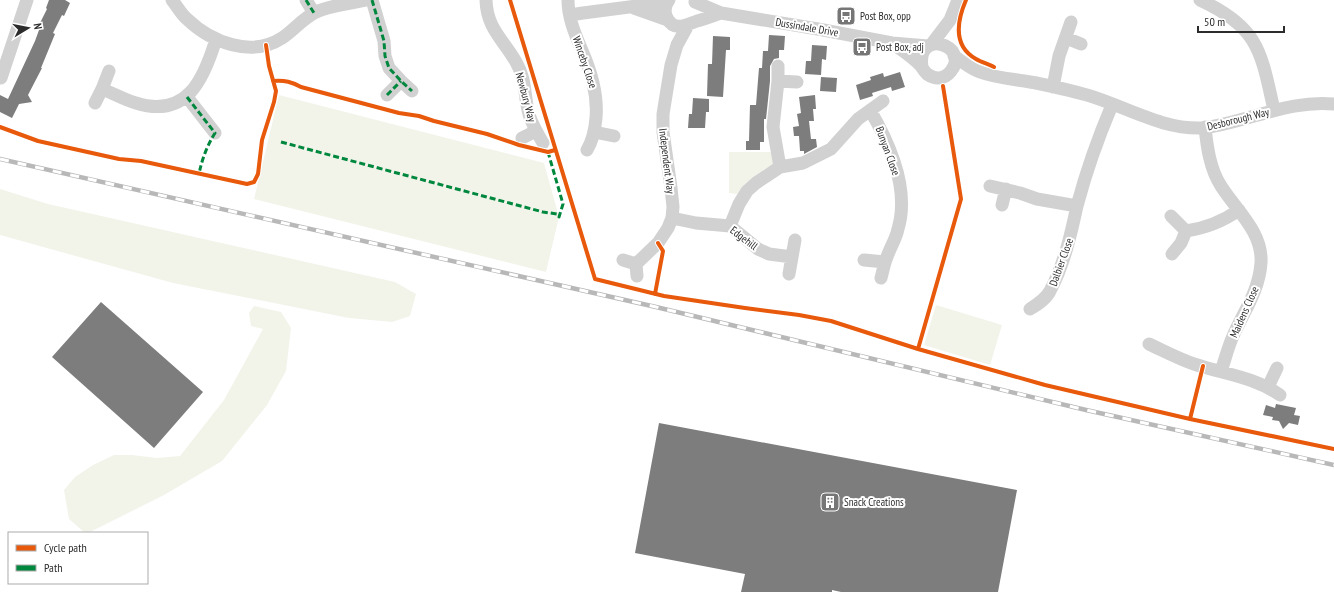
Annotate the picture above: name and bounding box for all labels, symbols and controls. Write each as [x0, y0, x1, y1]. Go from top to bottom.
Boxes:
bus stop icon: Post Box, opp [835, 5, 857, 27]
north arrow [8, 8, 48, 48]
scale bar [1198, 8, 1284, 34]
place label: Post Box, opp [860, 9, 911, 23]
text: 50 m [1204, 14, 1225, 29]
street label: Dussindale Drive [774, 15, 840, 40]
text: N [30, 22, 45, 30]
street label: Winceby Close [570, 34, 601, 90]
bus stop icon: Post Box, adj [851, 36, 873, 58]
place label: Post Box, adj [876, 40, 924, 54]
street label: Newbury Way [513, 71, 540, 124]
street label: Desborough Way [1206, 104, 1271, 133]
street label: Bunyan Close [873, 125, 903, 178]
street label: Independent Way [656, 128, 678, 195]
street label: Edgehill [727, 223, 761, 253]
street label: Dalbier Close [1046, 235, 1076, 288]
street label: Maidens Close [1227, 284, 1262, 340]
building icon: Snack Creations [819, 491, 841, 513]
place label: Snack Creations [844, 495, 904, 509]
legend [8, 532, 148, 584]
text: Cycle path [44, 540, 87, 555]
text: Path [44, 560, 62, 575]

